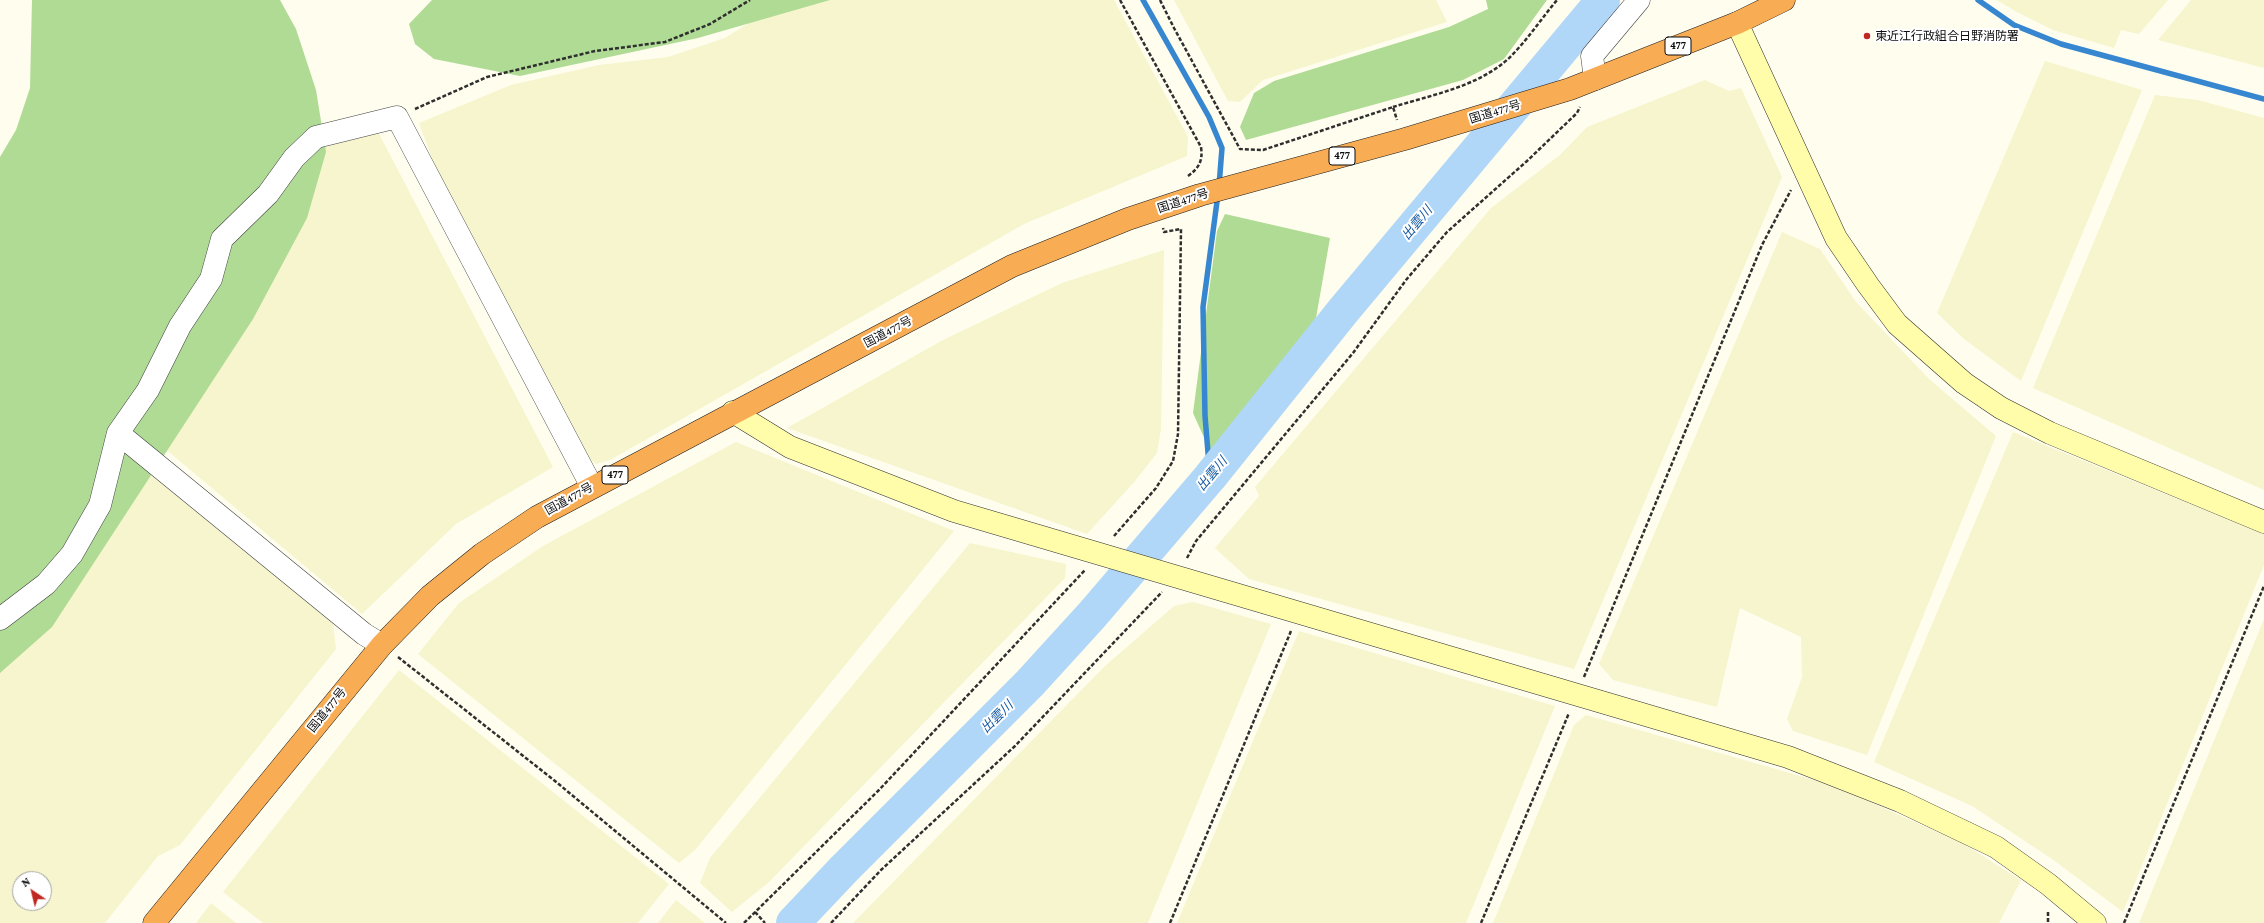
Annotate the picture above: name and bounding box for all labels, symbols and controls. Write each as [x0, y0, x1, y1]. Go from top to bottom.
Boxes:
place label: 東近江行政組合日野消防署 [1875, 29, 2019, 43]
marker: 東近江行政組合日野消防署 [1862, 31, 1872, 41]
road number: 477 [1665, 37, 1691, 55]
street label: 国道477号 [1468, 97, 1522, 127]
road number: 477 [1329, 147, 1355, 165]
street label: 国道477号 [1156, 186, 1210, 216]
water label: 出雲川 [1398, 203, 1436, 243]
street label: 国道477号 [861, 313, 915, 351]
water label: 出雲川 [1193, 454, 1231, 494]
road number: 477 [602, 466, 628, 484]
street label: 国道477号 [542, 480, 596, 518]
street label: 国道477号 [305, 685, 349, 735]
water label: 出雲川 [978, 698, 1016, 736]
north arrow [12, 871, 52, 911]
text: N [19, 875, 32, 889]

